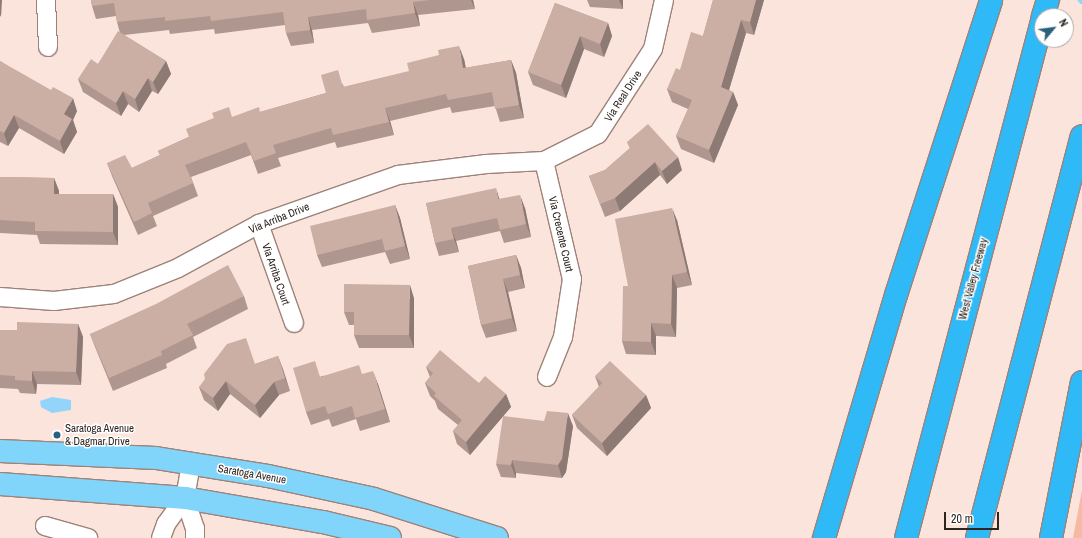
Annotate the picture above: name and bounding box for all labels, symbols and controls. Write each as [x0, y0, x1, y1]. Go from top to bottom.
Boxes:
north arrow [1034, 8, 1074, 48]
text: N [1056, 16, 1071, 29]
street label: Via Real Drive [602, 68, 644, 124]
street label: Via Crecente Court [546, 195, 576, 273]
street label: Via Arriba Drive [247, 200, 311, 236]
street label: West Valley Freeway [956, 237, 990, 321]
street label: Via Arriba Court [259, 241, 293, 307]
place label: Saratoga Avenue & Dagmar Drive [65, 422, 135, 448]
marker: Saratoga Avenue & Dagmar Drive [52, 430, 62, 440]
street label: Saratoga Avenue [217, 461, 287, 487]
scale bar [946, 504, 1001, 530]
text: 20 m [951, 511, 973, 527]

